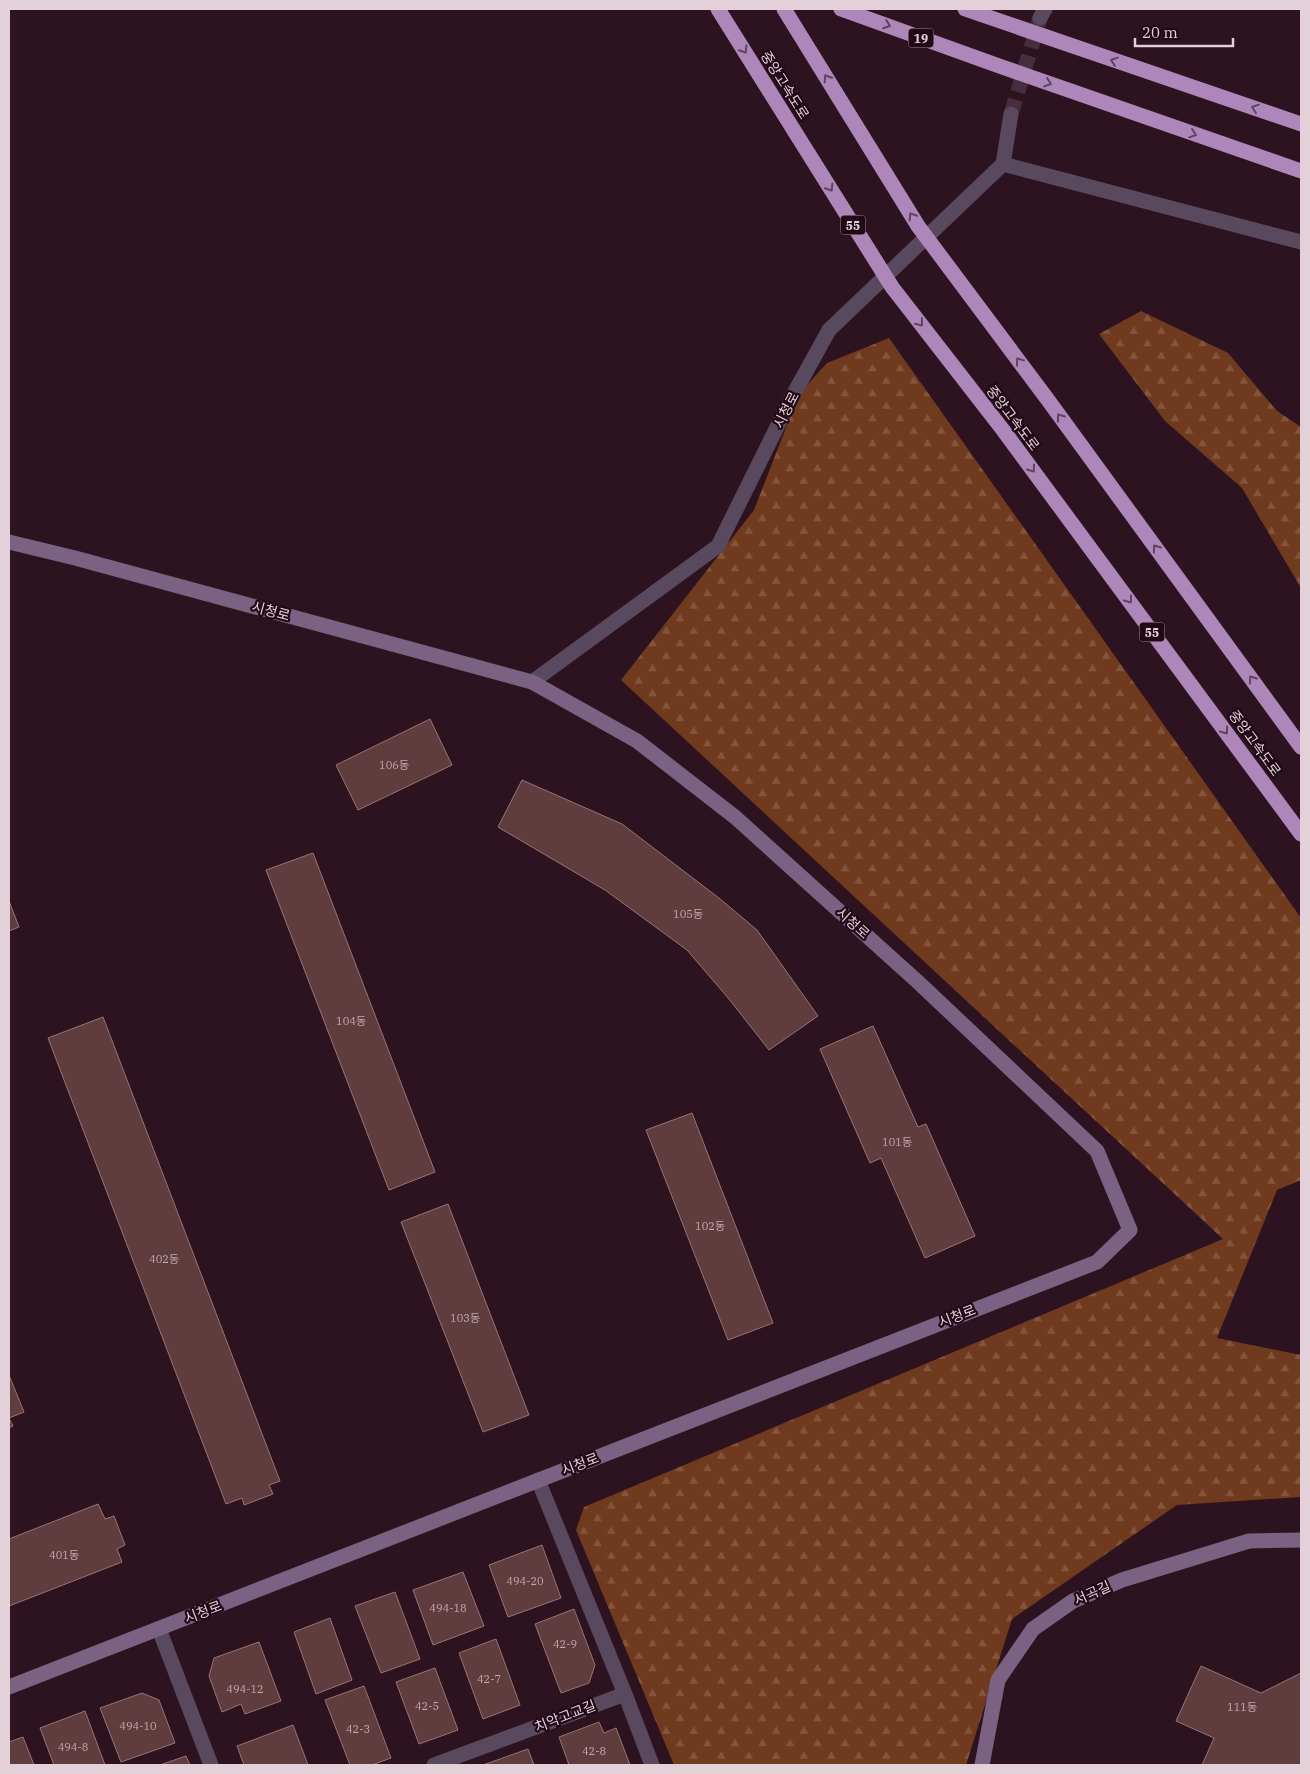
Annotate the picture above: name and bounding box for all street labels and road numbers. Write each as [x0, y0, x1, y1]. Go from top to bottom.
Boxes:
road number: 19 [908, 28, 934, 48]
street label: 중앙고속도로 [757, 47, 813, 123]
road number: 55 [840, 216, 866, 234]
street label: 중앙고속도로 [983, 382, 1044, 454]
street label: 시청로 [769, 389, 803, 431]
street label: 시청로 [250, 597, 292, 625]
road number: 55 [1140, 622, 1164, 642]
street label: 중앙고속도로 [1225, 706, 1285, 780]
street label: 시청로 [833, 903, 873, 943]
street label: 시청로 [936, 1301, 978, 1331]
street label: 시청로 [559, 1449, 601, 1479]
street label: 서곡길 [1071, 1577, 1113, 1609]
street label: 시청로 [182, 1597, 224, 1627]
street label: 치악고교길 [532, 1696, 598, 1736]

